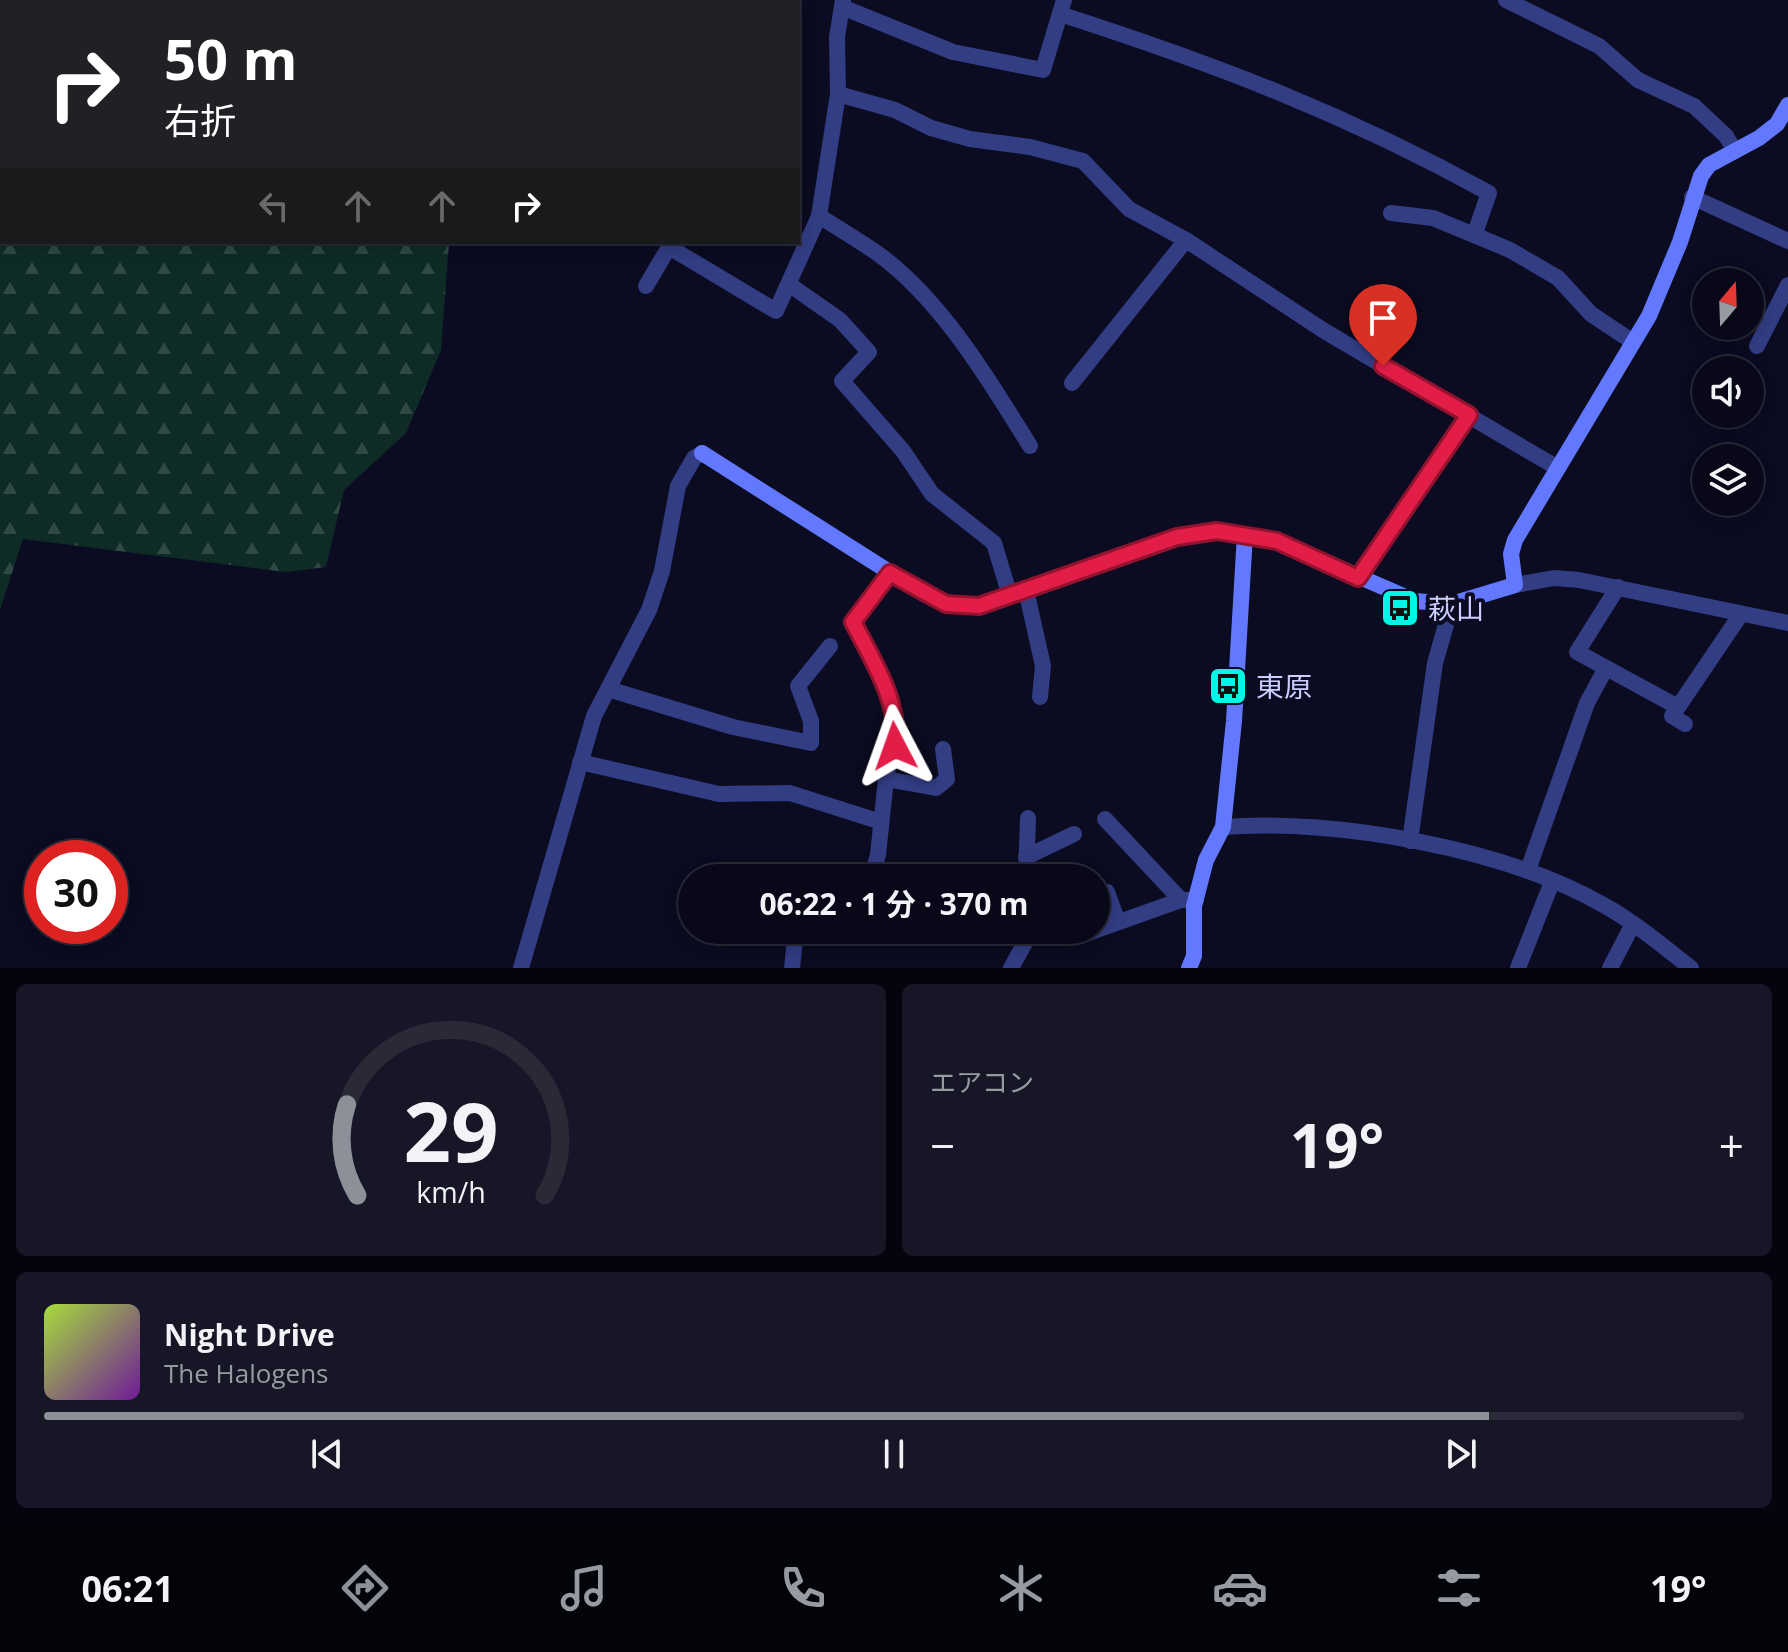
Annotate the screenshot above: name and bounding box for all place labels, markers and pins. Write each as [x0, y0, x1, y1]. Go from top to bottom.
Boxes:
pin [1349, 284, 1417, 366]
bus stop icon: 萩山 [1379, 587, 1421, 629]
place label: 萩山 [1428, 589, 1484, 627]
bus stop icon: 東原 [1207, 665, 1249, 707]
place label: 東原 [1256, 667, 1312, 705]

